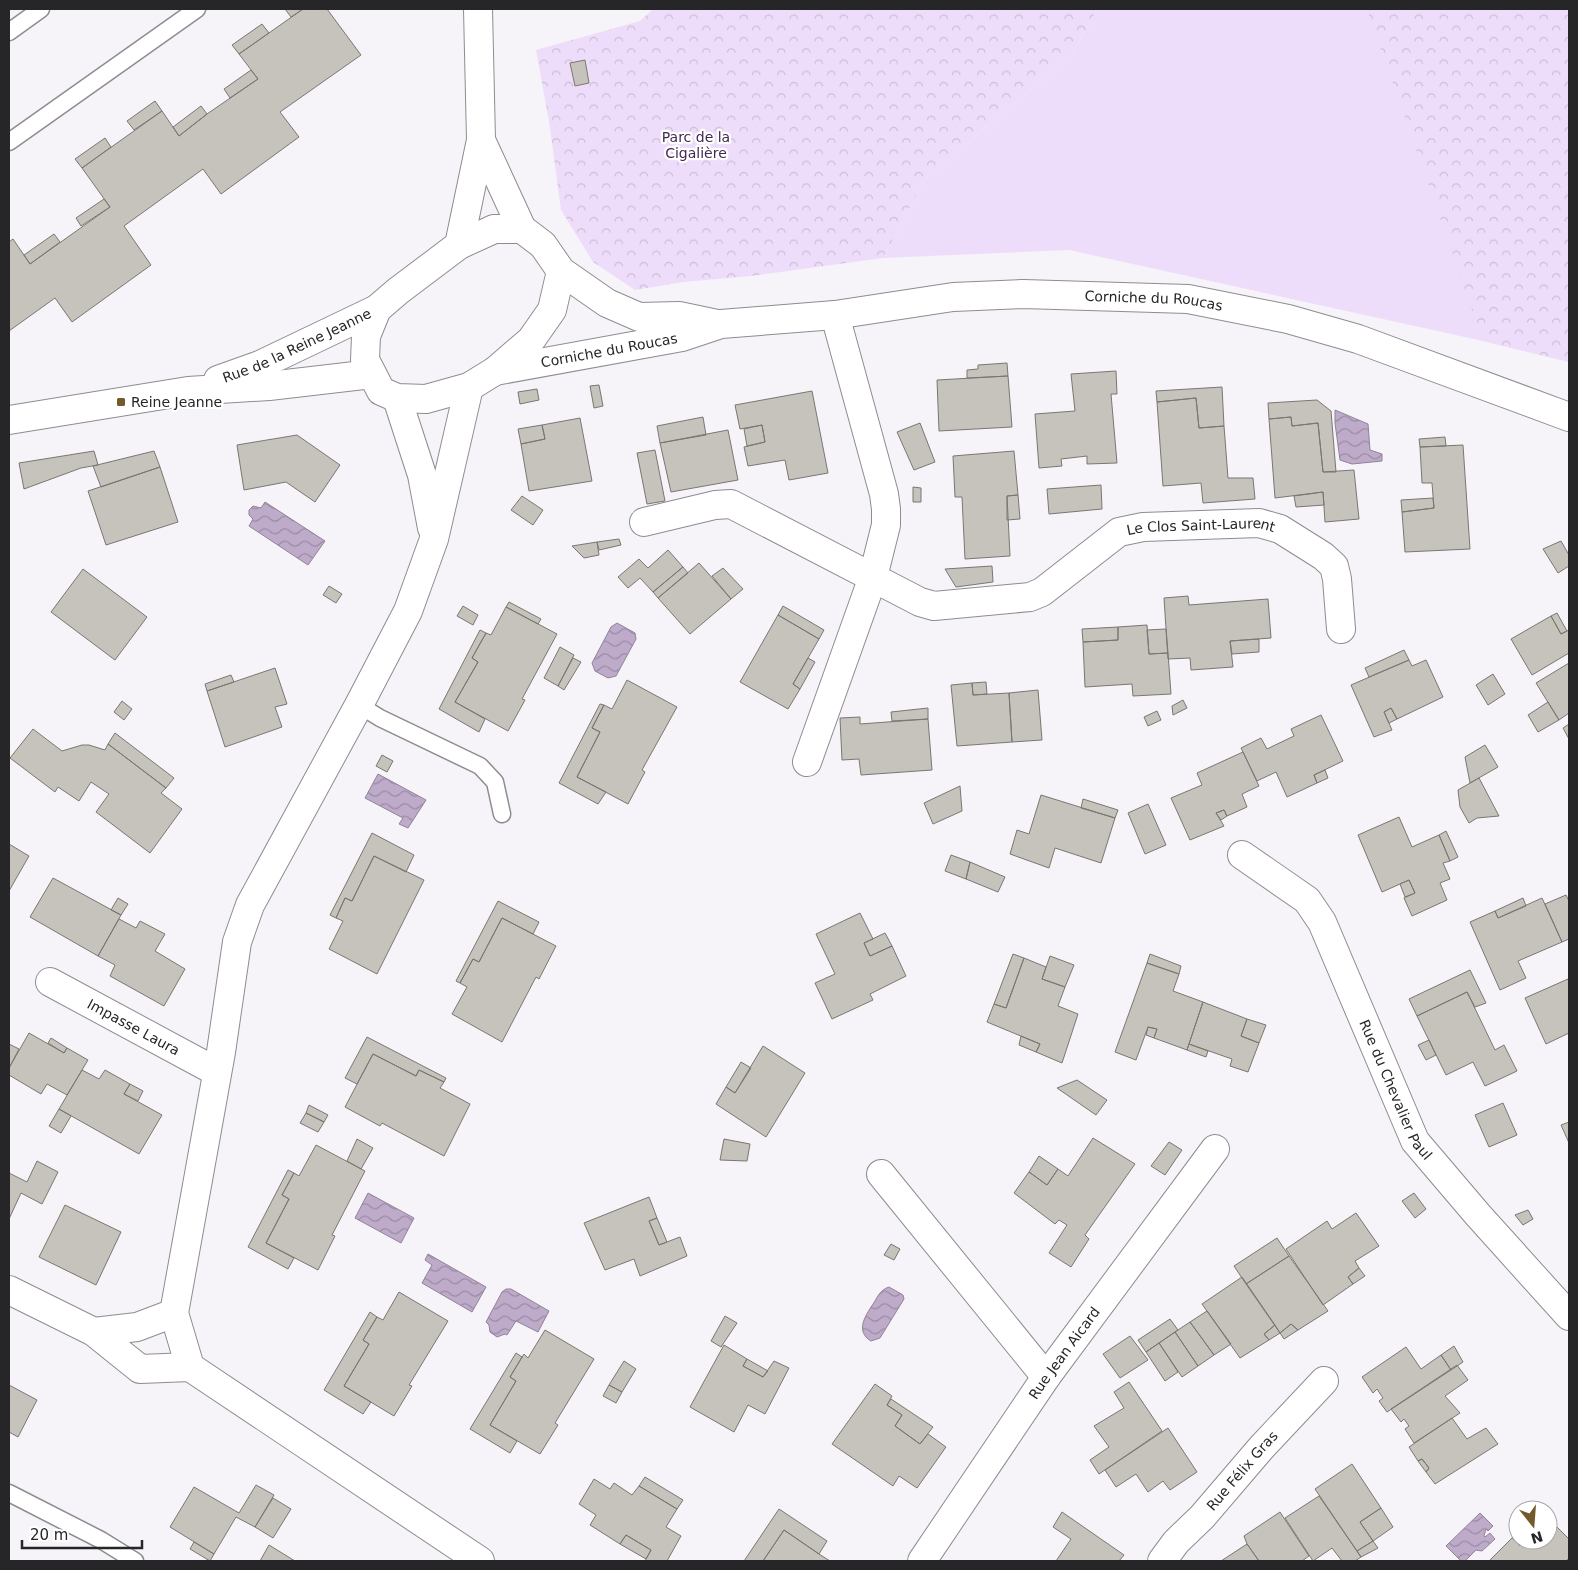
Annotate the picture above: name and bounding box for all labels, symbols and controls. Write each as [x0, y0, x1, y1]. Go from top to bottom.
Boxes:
park label: Parc de la Cigalière [662, 129, 730, 161]
street label: Corniche du Roucas [1084, 288, 1224, 314]
street label: Rue de la Reine Jeanne [220, 305, 374, 386]
street label: Corniche du Roucas [539, 330, 679, 371]
place label: Reine Jeanne [131, 394, 222, 410]
marker: Reine Jeanne [115, 396, 127, 408]
street label: Le Clos Saint-Laurent [1125, 515, 1278, 538]
street label: Impasse Laura [85, 996, 183, 1058]
street label: Rue du Chevalier Paul [1356, 1017, 1435, 1163]
street label: Rue Jean Aicard [1025, 1304, 1103, 1402]
street label: Rue Félix Gras [1203, 1428, 1281, 1514]
north arrow [1508, 1500, 1558, 1550]
scale bar [22, 1518, 142, 1550]
text: 20 m [30, 1526, 68, 1544]
text: N [1529, 1528, 1545, 1547]

